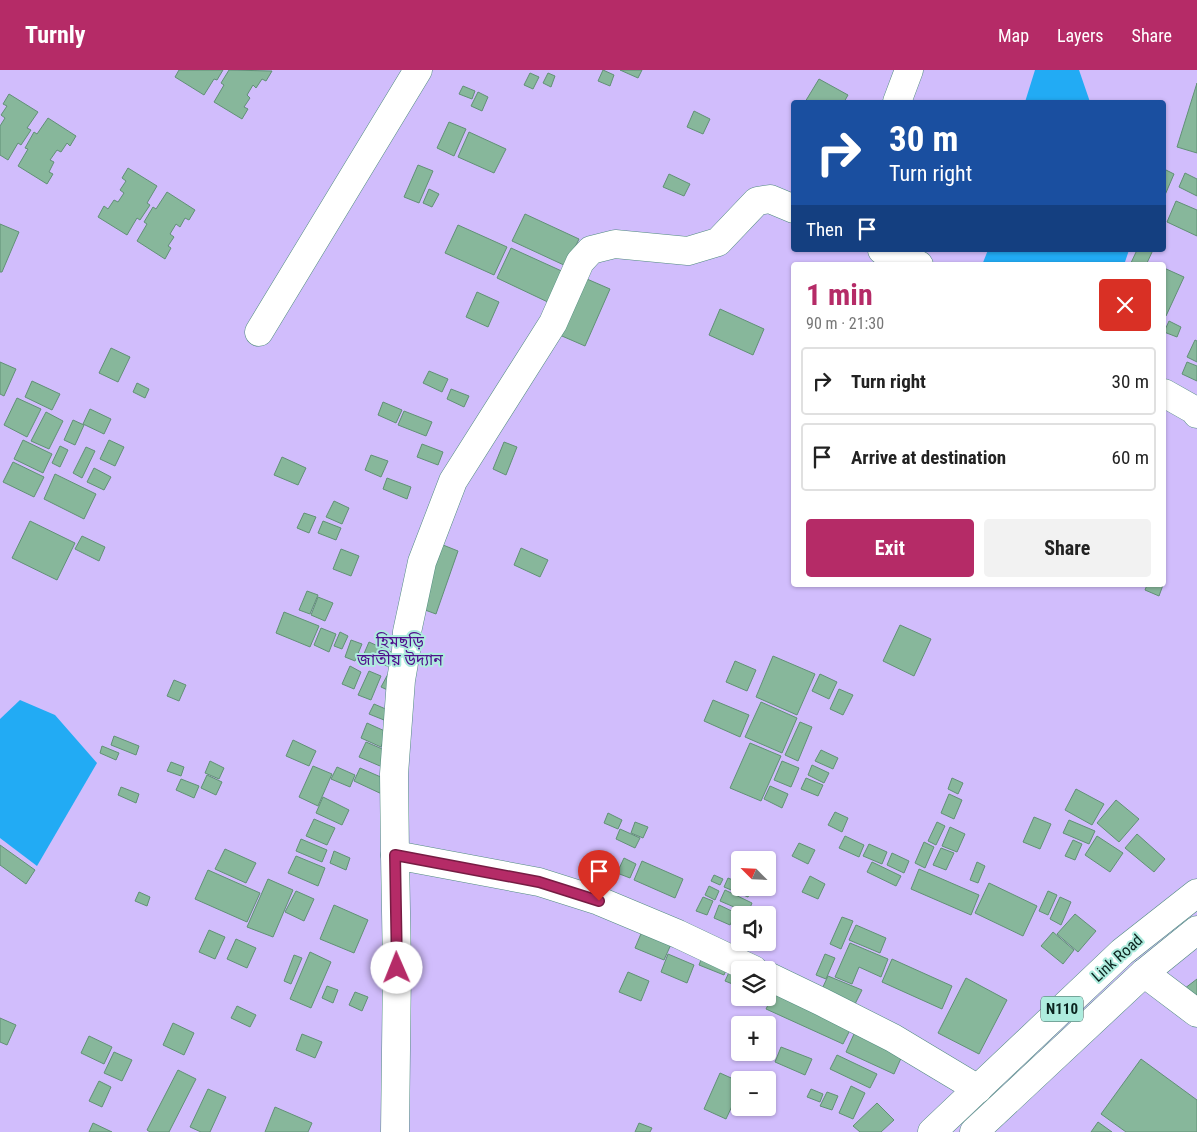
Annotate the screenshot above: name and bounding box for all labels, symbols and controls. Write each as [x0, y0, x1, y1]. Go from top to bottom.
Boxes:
text: Turnly [25, 21, 86, 49]
text: Map [998, 25, 1029, 46]
text: Layers [1057, 25, 1104, 46]
text: Share [1132, 25, 1172, 46]
text: 30 m [889, 119, 958, 160]
icon: right [806, 120, 871, 185]
text: Turn right [889, 161, 972, 186]
icon: arrive [853, 215, 881, 243]
text: Then [806, 218, 843, 241]
text: 1 min [806, 277, 873, 312]
button: close [1099, 279, 1151, 331]
text: 90 m · 21:30 [806, 314, 884, 333]
icon: right [808, 367, 836, 395]
text: Turn right [851, 370, 926, 393]
text: 30 m [1112, 370, 1149, 393]
icon: arrive [808, 443, 836, 471]
text: Arrive at destination [851, 446, 1006, 469]
text: 60 m [1112, 446, 1149, 469]
button: Exit [806, 519, 974, 577]
button: Share [984, 519, 1151, 577]
park label: হিমছড়ি জাতীয় উদ্যান [356, 632, 443, 669]
pin [578, 850, 620, 901]
north arrow [731, 851, 776, 896]
map controls [731, 851, 776, 1116]
icon: arrive [585, 857, 613, 885]
button: sound [731, 906, 776, 951]
street label: Link Road [1088, 930, 1146, 986]
position arrow [370, 941, 422, 993]
button: layers [731, 961, 776, 1006]
road number: N110 [1041, 996, 1083, 1022]
button: + [731, 1016, 776, 1061]
button: − [731, 1071, 776, 1116]

